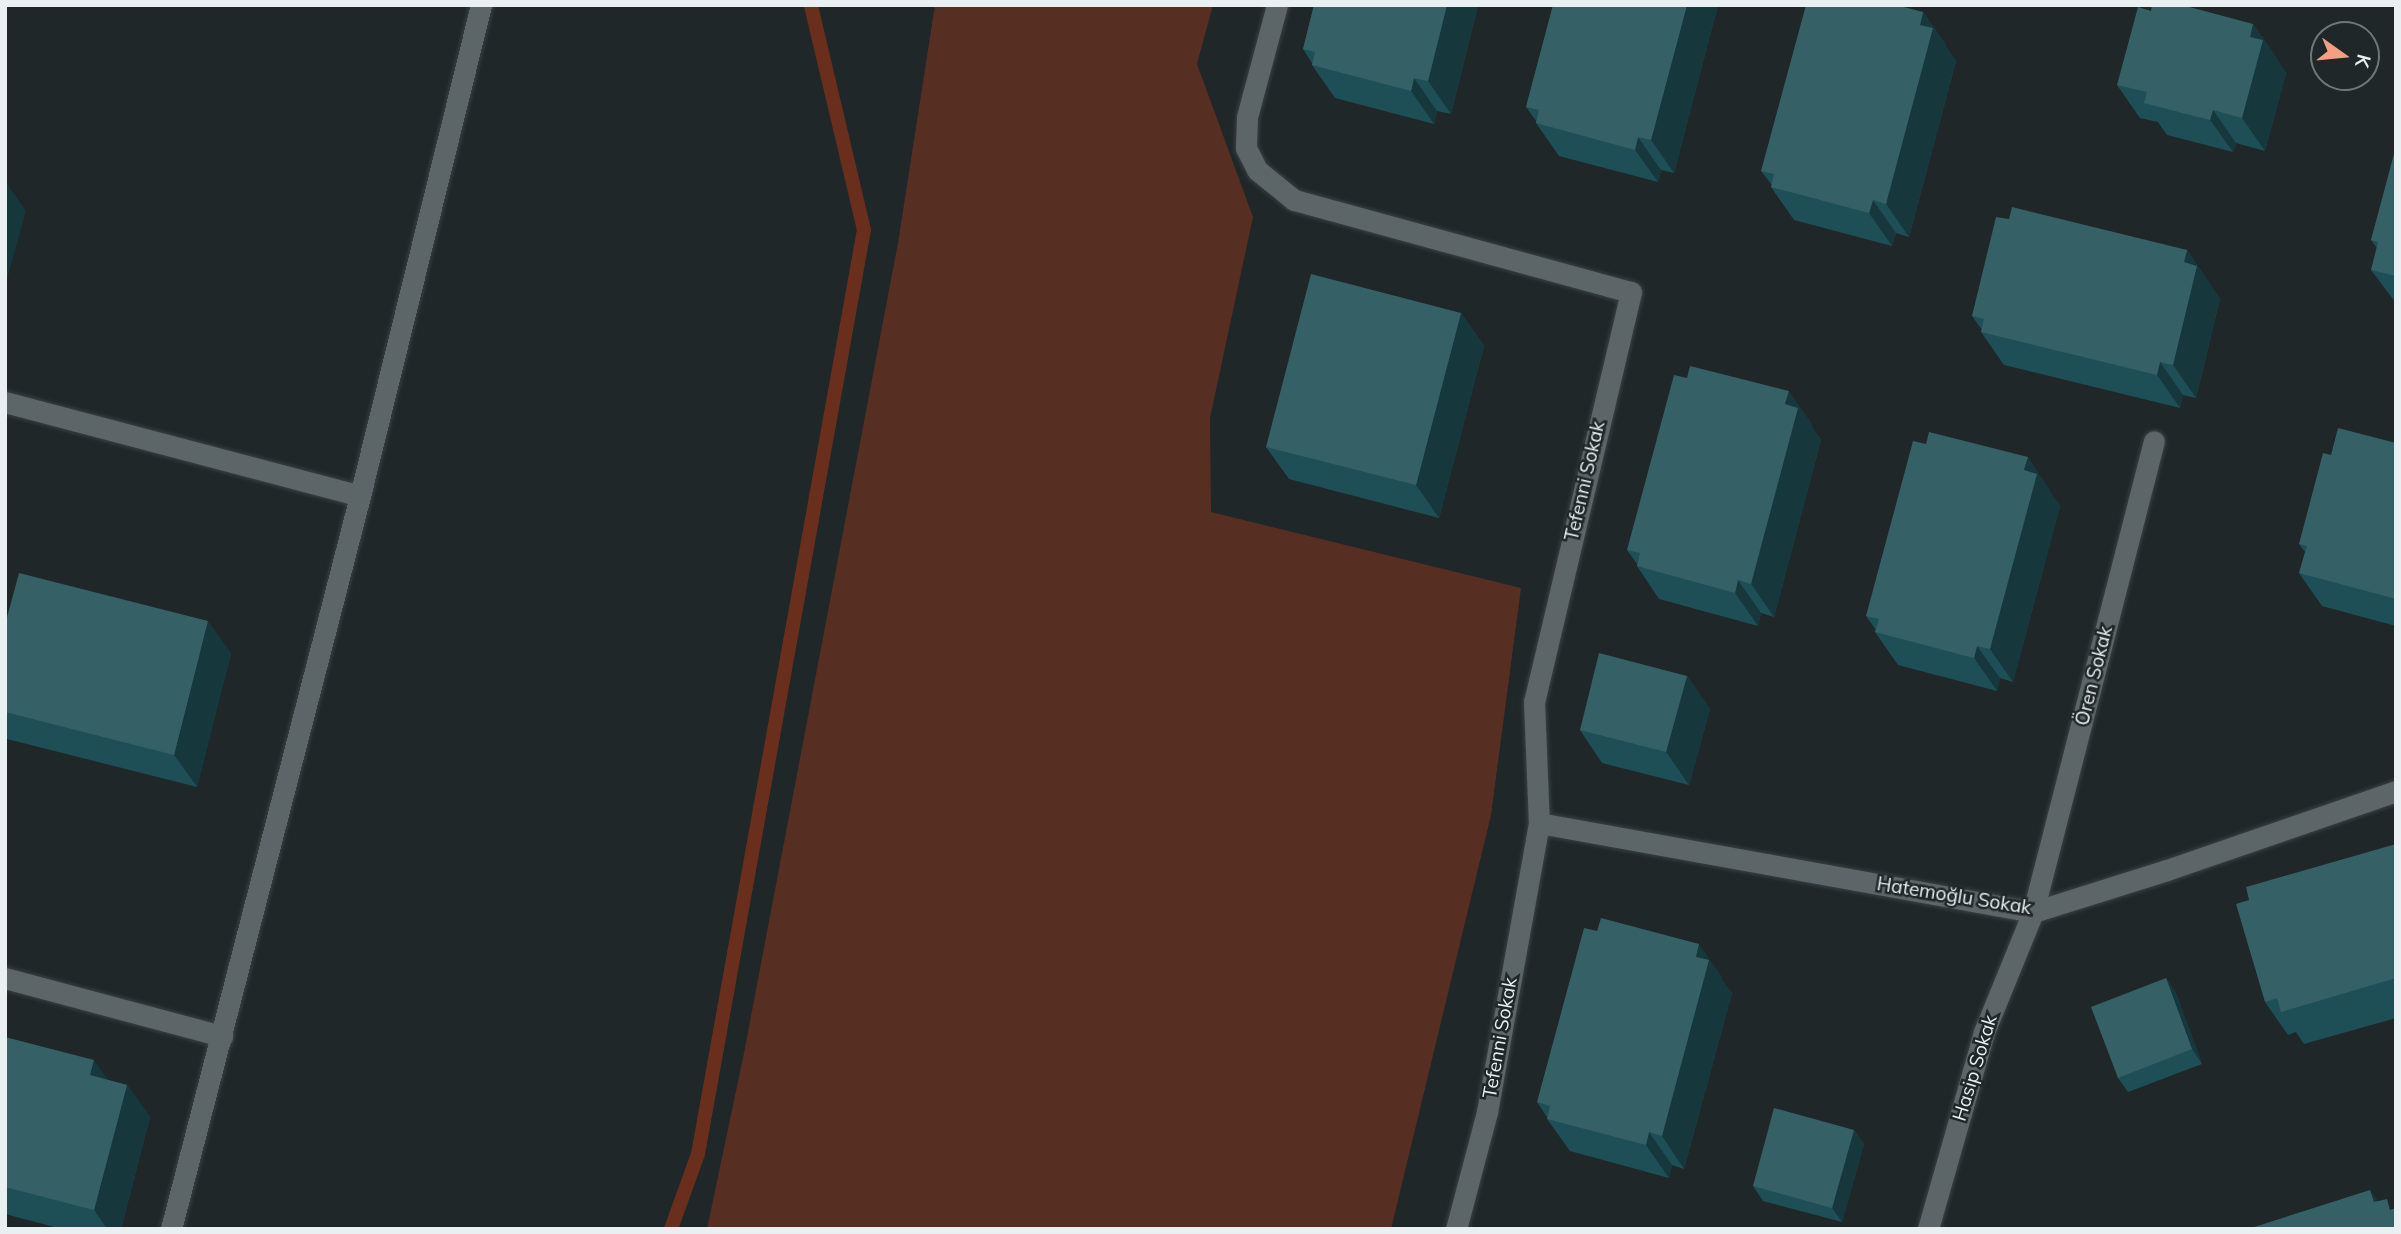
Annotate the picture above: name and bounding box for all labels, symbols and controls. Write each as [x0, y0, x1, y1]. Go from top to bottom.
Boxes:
north arrow [2310, 21, 2380, 91]
text: K [2350, 52, 2377, 70]
street label: Tefenni Sokak [1560, 419, 1610, 543]
street label: Ören Sokak [2071, 624, 2117, 728]
street label: Hatemoğlu Sokak [1875, 873, 2033, 919]
street label: Tefenni Sokak [1478, 976, 1522, 1100]
street label: Hasip Sokak [1948, 1012, 2002, 1124]

